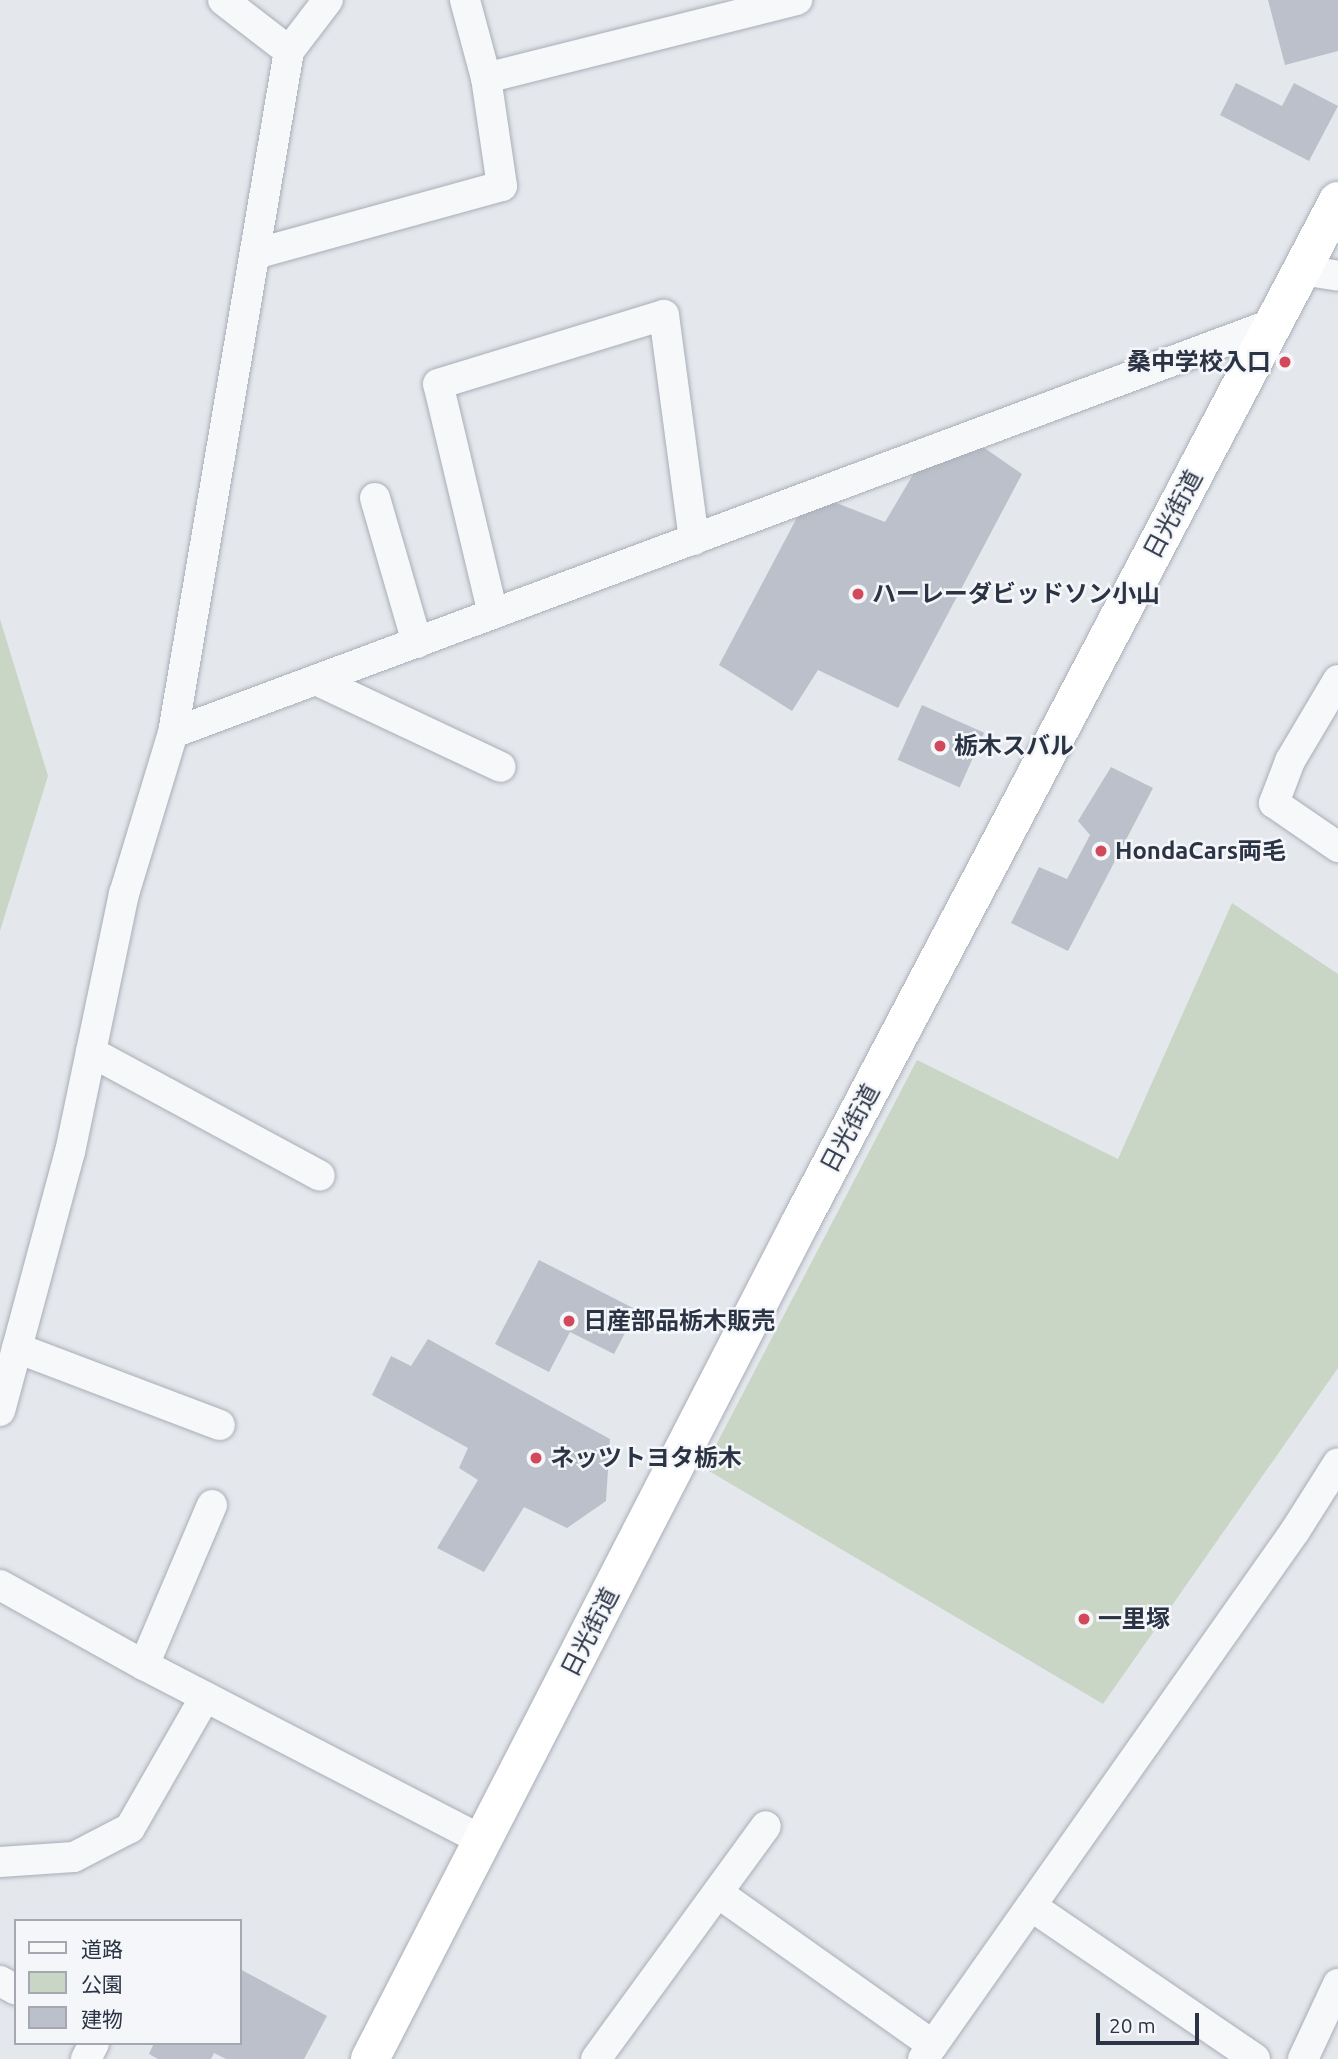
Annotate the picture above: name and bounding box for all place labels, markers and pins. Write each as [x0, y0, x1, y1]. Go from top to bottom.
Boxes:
place label: 桑中学校入口 [1127, 348, 1271, 376]
marker: 桑中学校入口 [1277, 354, 1293, 370]
place label: ハーレーダビッドソン小山 [872, 580, 1160, 608]
marker: ハーレーダビッドソン小山 [850, 586, 866, 602]
place label: 栃木スバル [954, 732, 1074, 760]
marker: 栃木スバル [932, 738, 948, 754]
place label: HondaCars両毛 [1115, 837, 1286, 865]
marker: HondaCars両毛 [1093, 843, 1109, 859]
place label: 日産部品栃木販売 [583, 1307, 775, 1335]
marker: 日産部品栃木販売 [561, 1313, 577, 1329]
place label: ネッツトヨタ栃木 [550, 1444, 742, 1472]
marker: ネッツトヨタ栃木 [528, 1450, 544, 1466]
place label: 一里塚 [1098, 1605, 1170, 1633]
marker: 一里塚 [1076, 1611, 1092, 1627]

